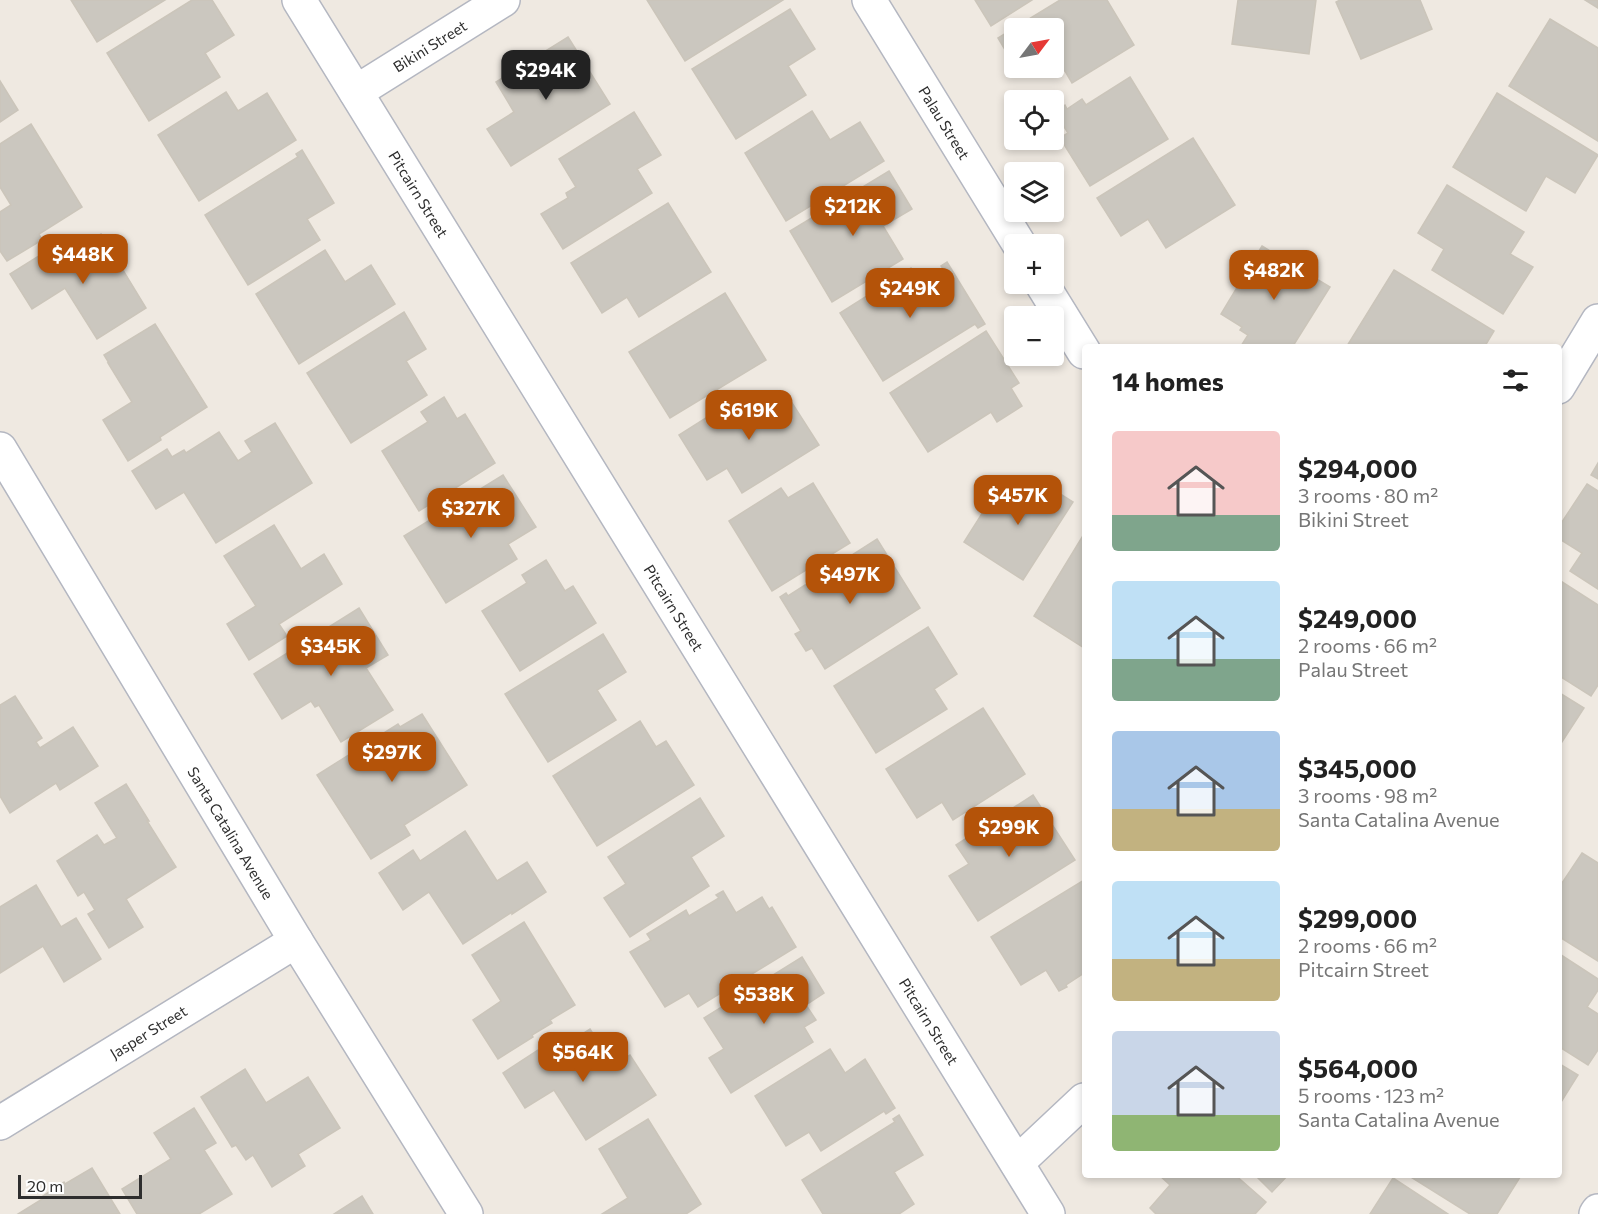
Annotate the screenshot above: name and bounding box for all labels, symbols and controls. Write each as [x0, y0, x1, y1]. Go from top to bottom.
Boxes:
street label: Bikini Street [390, 16, 470, 76]
north arrow [1004, 18, 1064, 78]
map controls [1004, 18, 1064, 366]
pin: $294K [504, 50, 588, 101]
text: $294K [515, 57, 577, 81]
street label: Palau Street [915, 83, 974, 163]
button: locate [1004, 90, 1064, 150]
street label: Pitcairn Street [385, 147, 452, 241]
button: layers [1004, 162, 1064, 222]
pin: $212K [811, 186, 895, 237]
text: $212K [824, 193, 882, 217]
pin: $448K [41, 234, 125, 285]
button: + [1004, 234, 1064, 294]
text: $448K [52, 241, 114, 265]
pin: $482K [1232, 250, 1316, 301]
text: $482K [1243, 257, 1305, 281]
pin: $249K [868, 268, 952, 319]
text: $249K [879, 275, 941, 299]
button: − [1004, 306, 1064, 366]
icon: filters [1499, 364, 1532, 397]
text: 14 homes [1112, 365, 1224, 396]
pin: $619K [707, 390, 791, 441]
text: $619K [719, 397, 779, 421]
text: $294,000 [1298, 452, 1417, 483]
icon: home [1160, 455, 1232, 527]
pin: $457K [976, 475, 1060, 526]
text: $457K [988, 482, 1048, 506]
text: 3 rooms · 80 m² [1298, 483, 1438, 507]
pin: $327K [429, 488, 513, 539]
text: $327K [441, 495, 501, 519]
text: Bikini Street [1298, 507, 1409, 531]
pin: $497K [808, 554, 892, 605]
street label: Pitcairn Street [640, 561, 707, 654]
text: $497K [820, 561, 880, 585]
text: $249,000 [1298, 602, 1417, 633]
icon: home [1160, 605, 1232, 677]
pin: $345K [289, 626, 373, 677]
text: $345K [300, 633, 362, 657]
text: 2 rooms · 66 m² [1298, 633, 1437, 657]
text: Palau Street [1298, 657, 1408, 681]
pin: $297K [350, 732, 434, 783]
text: $297K [362, 739, 422, 763]
text: $345,000 [1298, 752, 1417, 783]
icon: home [1160, 755, 1232, 827]
street label: Santa Catalina Avenue [184, 763, 278, 902]
text: 3 rooms · 98 m² [1298, 783, 1437, 807]
pin: $299K [967, 807, 1051, 858]
text: Santa Catalina Avenue [1298, 807, 1500, 831]
text: $299K [978, 814, 1040, 838]
text: $299,000 [1298, 902, 1417, 933]
icon: home [1160, 905, 1232, 977]
text: 2 rooms · 66 m² [1298, 933, 1437, 957]
text: Pitcairn Street [1298, 957, 1429, 981]
pin: $538K [722, 974, 806, 1025]
street label: Pitcairn Street [896, 975, 963, 1068]
text: $538K [733, 981, 795, 1005]
street label: Jasper Street [106, 1001, 190, 1062]
pin: $564K [541, 1032, 625, 1083]
text: $564K [552, 1039, 614, 1063]
text: $564,000 [1298, 1052, 1418, 1083]
icon: home [1160, 1055, 1232, 1127]
text: 5 rooms · 123 m² [1298, 1083, 1444, 1107]
text: Santa Catalina Avenue [1298, 1107, 1500, 1131]
scale bar [18, 1172, 142, 1200]
text: 20 m [27, 1176, 63, 1195]

